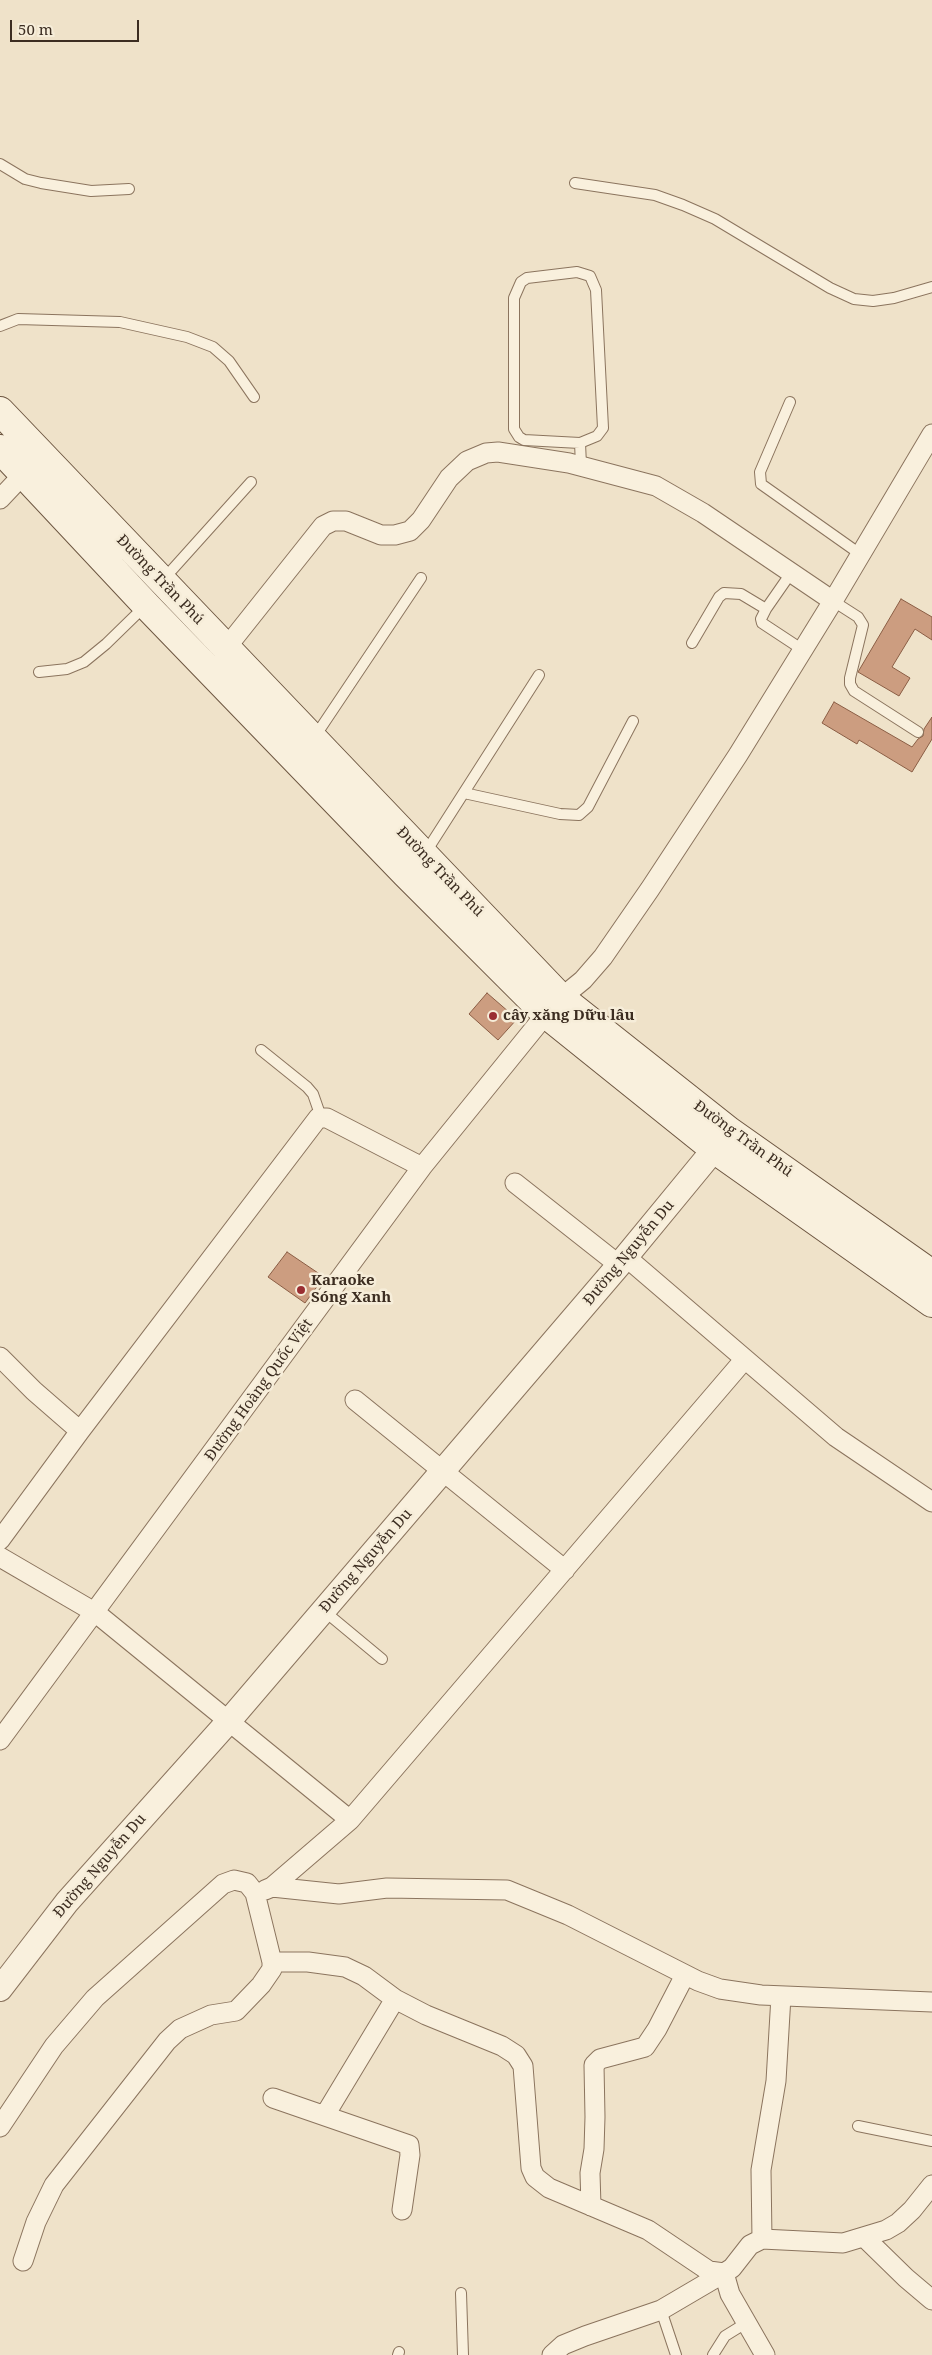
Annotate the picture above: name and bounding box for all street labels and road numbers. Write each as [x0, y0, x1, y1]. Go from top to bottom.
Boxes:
street label: Đường Trần Phú [112, 531, 208, 629]
street label: Đường Trần Phú [392, 823, 488, 921]
street label: Đường Trần Phú [690, 1097, 796, 1181]
street label: Đường Nguyễn Du [580, 1197, 678, 1309]
street label: Đường Hoàng Quốc Việt [201, 1315, 317, 1465]
street label: Đường Nguyễn Du [316, 1505, 416, 1617]
street label: Đường Nguyễn Du [50, 1810, 150, 1922]

